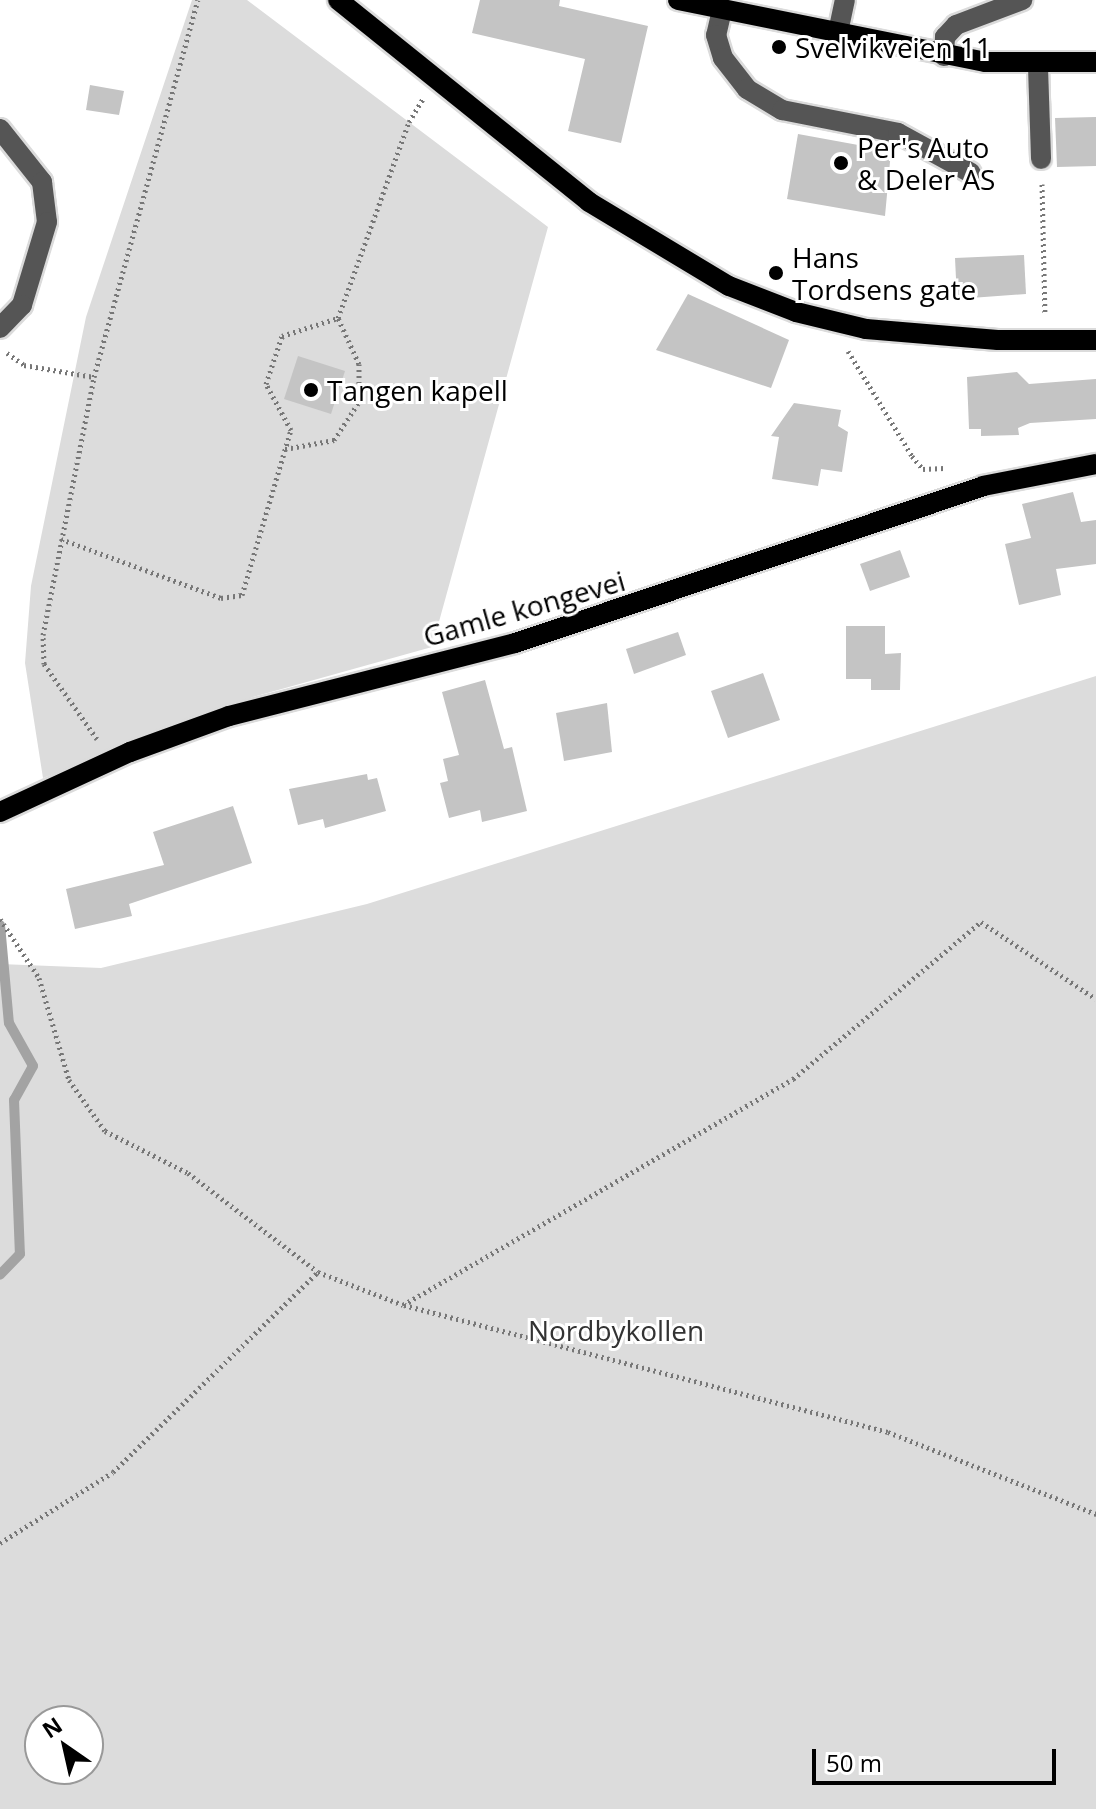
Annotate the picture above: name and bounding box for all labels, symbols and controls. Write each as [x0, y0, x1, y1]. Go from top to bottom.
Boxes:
place label: Svelvikveien 11 [795, 30, 992, 64]
marker: Svelvikveien 11 [770, 38, 788, 56]
place label: Per's Auto & Deler AS [857, 130, 995, 196]
marker: Per's Auto & Deler AS [832, 154, 850, 172]
place label: Hans Tordsens gate [792, 240, 976, 306]
marker: Hans Tordsens gate [767, 264, 785, 282]
place label: Tangen kapell [327, 373, 508, 407]
marker: Tangen kapell [302, 381, 320, 399]
street label: Gamle kongevei [419, 563, 629, 653]
park label: Nordbykollen [528, 1313, 704, 1347]
north arrow [24, 1705, 104, 1785]
text: N [36, 1709, 67, 1744]
scale bar [816, 1733, 1060, 1783]
text: 50 m [826, 1746, 882, 1779]

